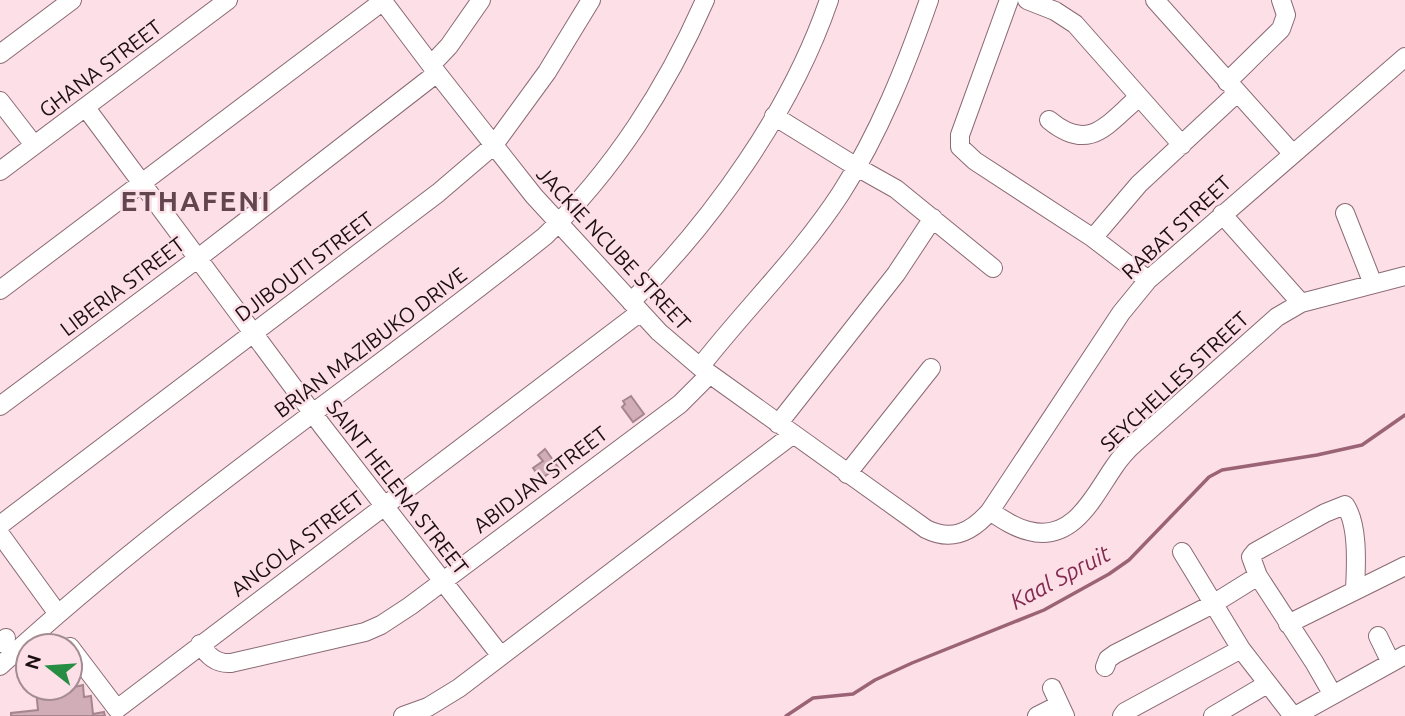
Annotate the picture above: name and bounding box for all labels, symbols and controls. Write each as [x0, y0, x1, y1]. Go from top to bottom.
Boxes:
street label: GHANA STREET [34, 14, 166, 122]
street label: JACKIE NCUBE STREET [532, 161, 696, 335]
street label: RABAT STREET [1116, 170, 1236, 284]
district label: ETHAFENI [120, 185, 272, 216]
street label: DJIBOUTI STREET [230, 206, 378, 326]
street label: LIBERIA STREET [55, 231, 189, 340]
street label: BRIAN MAZIBUKO DRIVE [269, 262, 471, 422]
street label: SEYCHELLES STREET [1095, 306, 1253, 456]
street label: SAINT HELENA STREET [322, 395, 474, 579]
street label: ABIDJAN STREET [468, 421, 612, 537]
street label: ANGOLA STREET [226, 485, 368, 601]
water label: Kaal Spruit [1006, 540, 1115, 614]
north arrow [14, 632, 84, 702]
text: N [20, 652, 45, 672]

